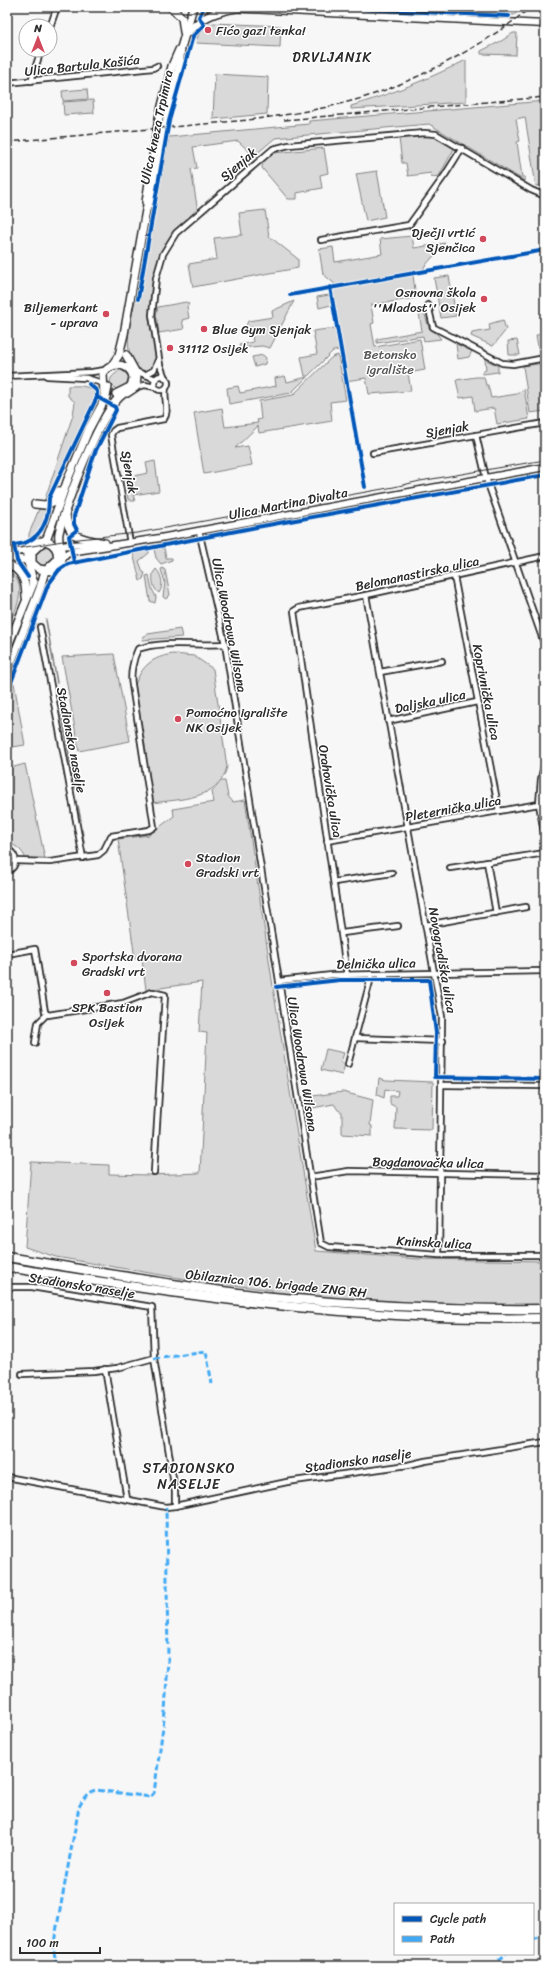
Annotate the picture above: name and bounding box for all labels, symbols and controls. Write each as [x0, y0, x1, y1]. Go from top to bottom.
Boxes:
north arrow [18, 18, 58, 58]
text: N [33, 19, 42, 38]
place label: Fićo gazi tenka! [216, 19, 306, 42]
marker: Fićo gazi tenka! [203, 25, 213, 35]
district label: DRVLJANIK [292, 45, 372, 70]
street label: Ulica Bartula Kašića [23, 48, 141, 83]
street label: Ulica kneza Trpimira [133, 67, 180, 186]
street label: Sjenjak [214, 141, 262, 187]
place label: Dječji vrtić Sjenčica [412, 221, 477, 259]
marker: Dječji vrtić Sjenčica [478, 234, 488, 244]
place label: Osnovna škola ''Mladost'' Osijek [372, 281, 476, 319]
marker: Osnovna škola ''Mladost'' Osijek [479, 294, 489, 304]
place label: Biljemerkant - uprava [24, 296, 98, 334]
marker: Biljemerkant - uprava [101, 309, 111, 319]
place label: Blue Gym Sjenjak [212, 318, 311, 341]
marker: Blue Gym Sjenjak [199, 324, 209, 334]
place label: 31112 Osijek [178, 337, 249, 360]
marker: 31112 Osijek [165, 343, 175, 353]
park label: Betonsko igralište [364, 343, 417, 381]
street label: Sjenjak [424, 414, 470, 445]
street label: Sjenjak [114, 449, 145, 495]
street label: Ulica Martina Divalta [227, 481, 350, 526]
street label: Belomanastirska ulica [353, 549, 482, 598]
street label: Ulica Woodrowa Wilsona [205, 556, 254, 695]
street label: Koprivnička ulica [466, 642, 507, 743]
street label: Daljska ulica [393, 683, 468, 720]
street label: Stadionsko naselje [50, 685, 93, 795]
place label: Pomoćno igralište NK Osijek [186, 701, 288, 739]
marker: Pomoćno igralište NK Osijek [173, 714, 183, 724]
street label: Orahovička ulica [312, 743, 349, 840]
street label: Pleternička ulica [403, 789, 503, 828]
place label: Stadion Gradski vrt [196, 846, 259, 884]
marker: Stadion Gradski vrt [183, 859, 193, 869]
street label: Novogradiška ulica [422, 905, 463, 1015]
place label: Sportska dvorana Gradski vrt [82, 945, 182, 983]
street label: Delnička ulica [336, 951, 416, 976]
marker: Sportska dvorana Gradski vrt [69, 958, 79, 968]
marker: SPK Bastion Osijek [102, 988, 112, 998]
street label: Ulica Woodrowa Wilsona [280, 995, 325, 1134]
place label: SPK Bastion Osijek [72, 996, 142, 1034]
street label: Bogdanovačka ulica [372, 1150, 484, 1175]
street label: Kninska ulica [396, 1229, 472, 1256]
street label: Obilaznica 106. brigade ZNG RH [184, 1263, 368, 1305]
street label: Stadionsko naselje [27, 1266, 137, 1305]
street label: Stadionsko naselje [303, 1442, 413, 1479]
district label: STADIONSKO NASELJE [142, 1456, 236, 1497]
legend [394, 1903, 534, 1955]
text: Cycle path [430, 1908, 486, 1930]
text: Path [430, 1928, 455, 1950]
scale bar [20, 1929, 100, 1955]
text: 100 m [26, 1932, 59, 1954]

